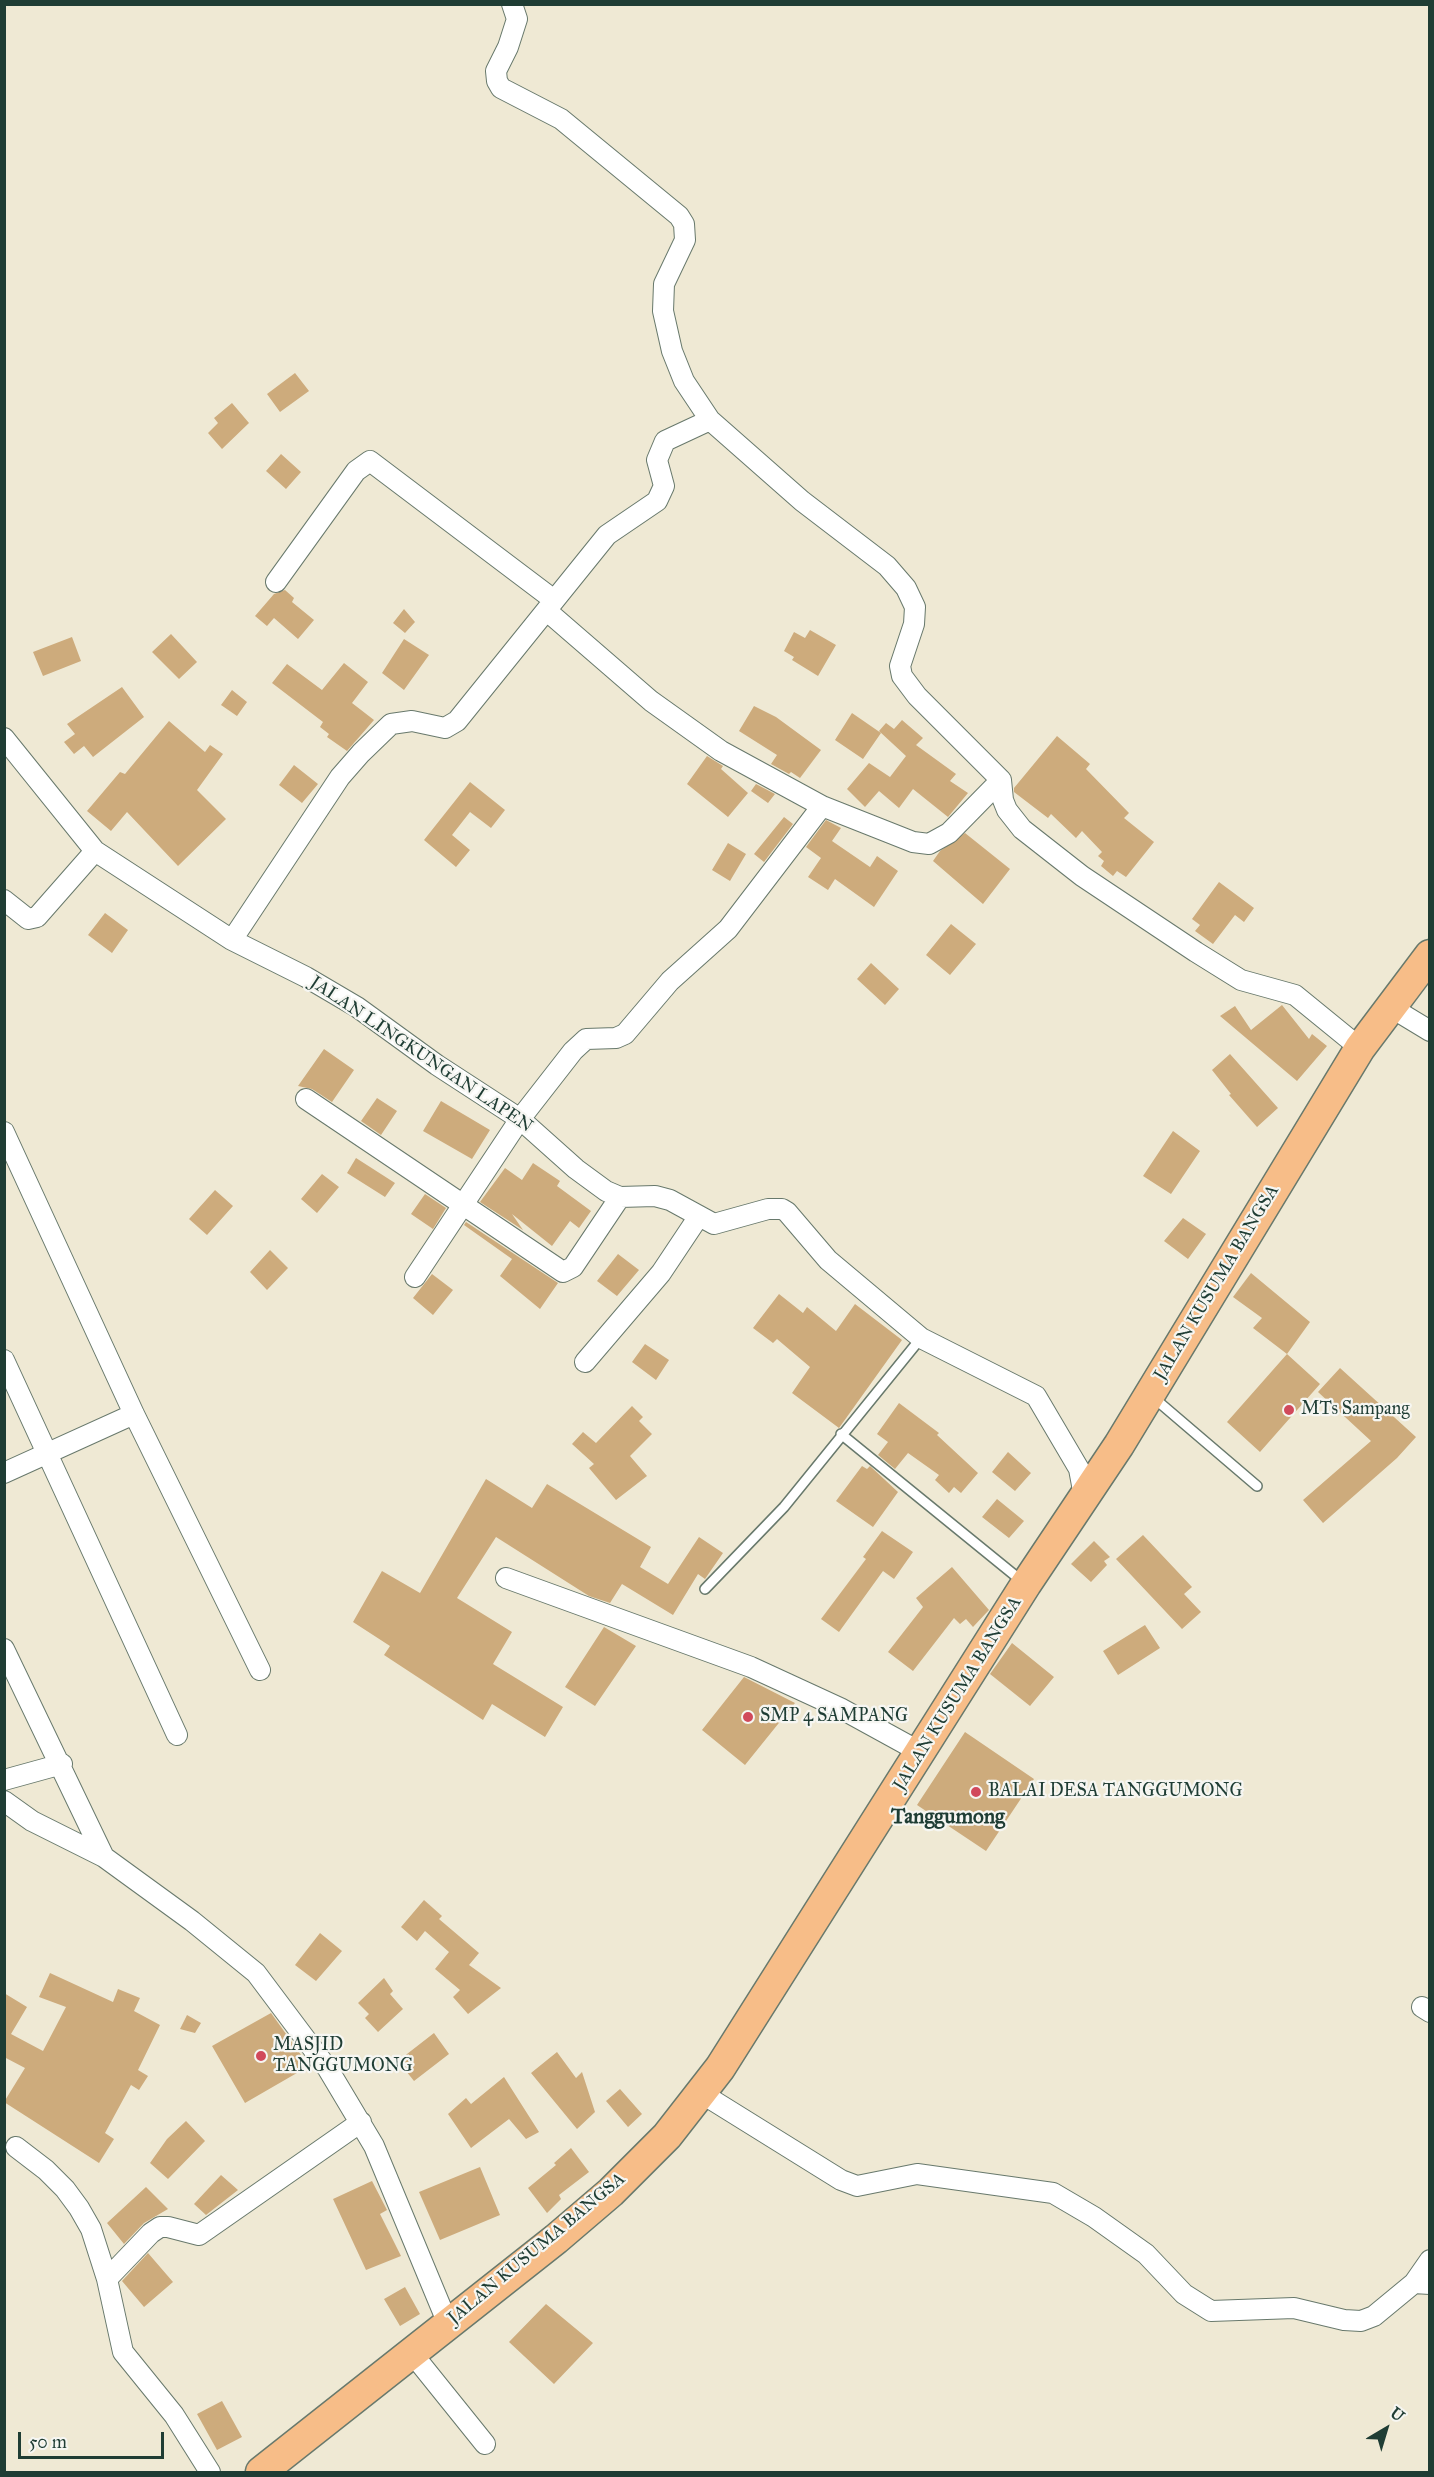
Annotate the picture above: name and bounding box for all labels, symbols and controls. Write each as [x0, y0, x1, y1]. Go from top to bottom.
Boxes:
street label: JALAN LINGKUNGAN LAPEN [305, 972, 537, 1138]
street label: JALAN KUSUMA BANGSA [1150, 1181, 1284, 1385]
place label: MTs Sampang [1301, 1399, 1410, 1421]
marker: MTs Sampang [1282, 1403, 1296, 1417]
street label: JALAN KUSUMA BANGSA [889, 1593, 1027, 1795]
place label: SMP 4 SAMPANG [760, 1706, 908, 1728]
marker: SMP 4 SAMPANG [741, 1710, 755, 1724]
place label: BALAI DESA TANGGUMONG [988, 1781, 1243, 1803]
marker: BALAI DESA TANGGUMONG [969, 1785, 983, 1799]
district label: Tanggumong [891, 1805, 1005, 1831]
place label: MASJID TANGGUMONG [273, 2035, 413, 2078]
marker: MASJID TANGGUMONG [254, 2049, 268, 2063]
street label: JALAN KUSUMA BANGSA [444, 2169, 630, 2329]
north arrow [1356, 2399, 1416, 2459]
text: U [1387, 2403, 1408, 2426]
scale bar [21, 2420, 166, 2458]
text: 50 m [29, 2431, 67, 2453]

